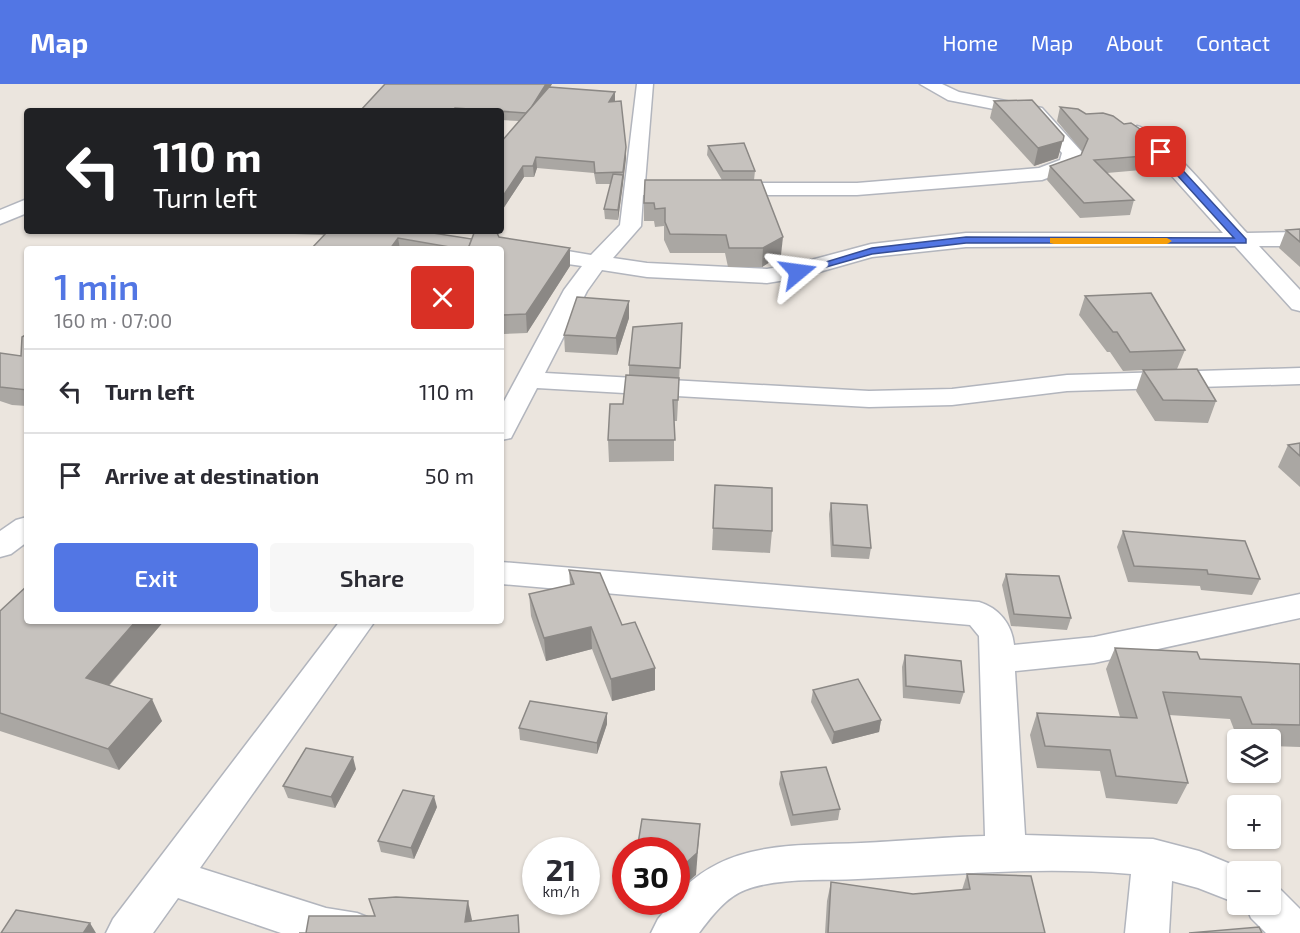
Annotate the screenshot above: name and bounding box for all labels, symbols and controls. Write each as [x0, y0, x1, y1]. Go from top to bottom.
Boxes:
text: Map [30, 25, 88, 59]
text: Home [942, 30, 998, 55]
text: Map [1031, 30, 1073, 55]
text: About [1106, 30, 1163, 55]
text: Contact [1196, 30, 1270, 55]
pin [1135, 126, 1186, 177]
text: 110 m [153, 130, 262, 180]
icon: left [54, 132, 132, 210]
icon: arrive [1144, 135, 1177, 168]
text: Turn left [153, 181, 257, 213]
position arrow [766, 240, 830, 304]
text: 1 min [54, 264, 139, 307]
button: close [411, 266, 474, 329]
text: 160 m · 07:00 [54, 308, 172, 332]
icon: left [54, 375, 87, 408]
text: Turn left [105, 378, 194, 404]
text: 110 m [419, 378, 474, 404]
icon: arrive [54, 459, 87, 492]
text: Arrive at destination [105, 462, 319, 488]
text: 50 m [425, 462, 474, 488]
button: Exit [54, 543, 258, 612]
button: Share [270, 543, 474, 612]
map controls [1227, 729, 1281, 915]
button: layers [1227, 729, 1281, 783]
button: + [1227, 795, 1281, 849]
speed limit sign: 30 [612, 837, 690, 915]
text: 21 [546, 851, 576, 887]
button: − [1227, 861, 1281, 915]
text: km/h [542, 882, 580, 900]

